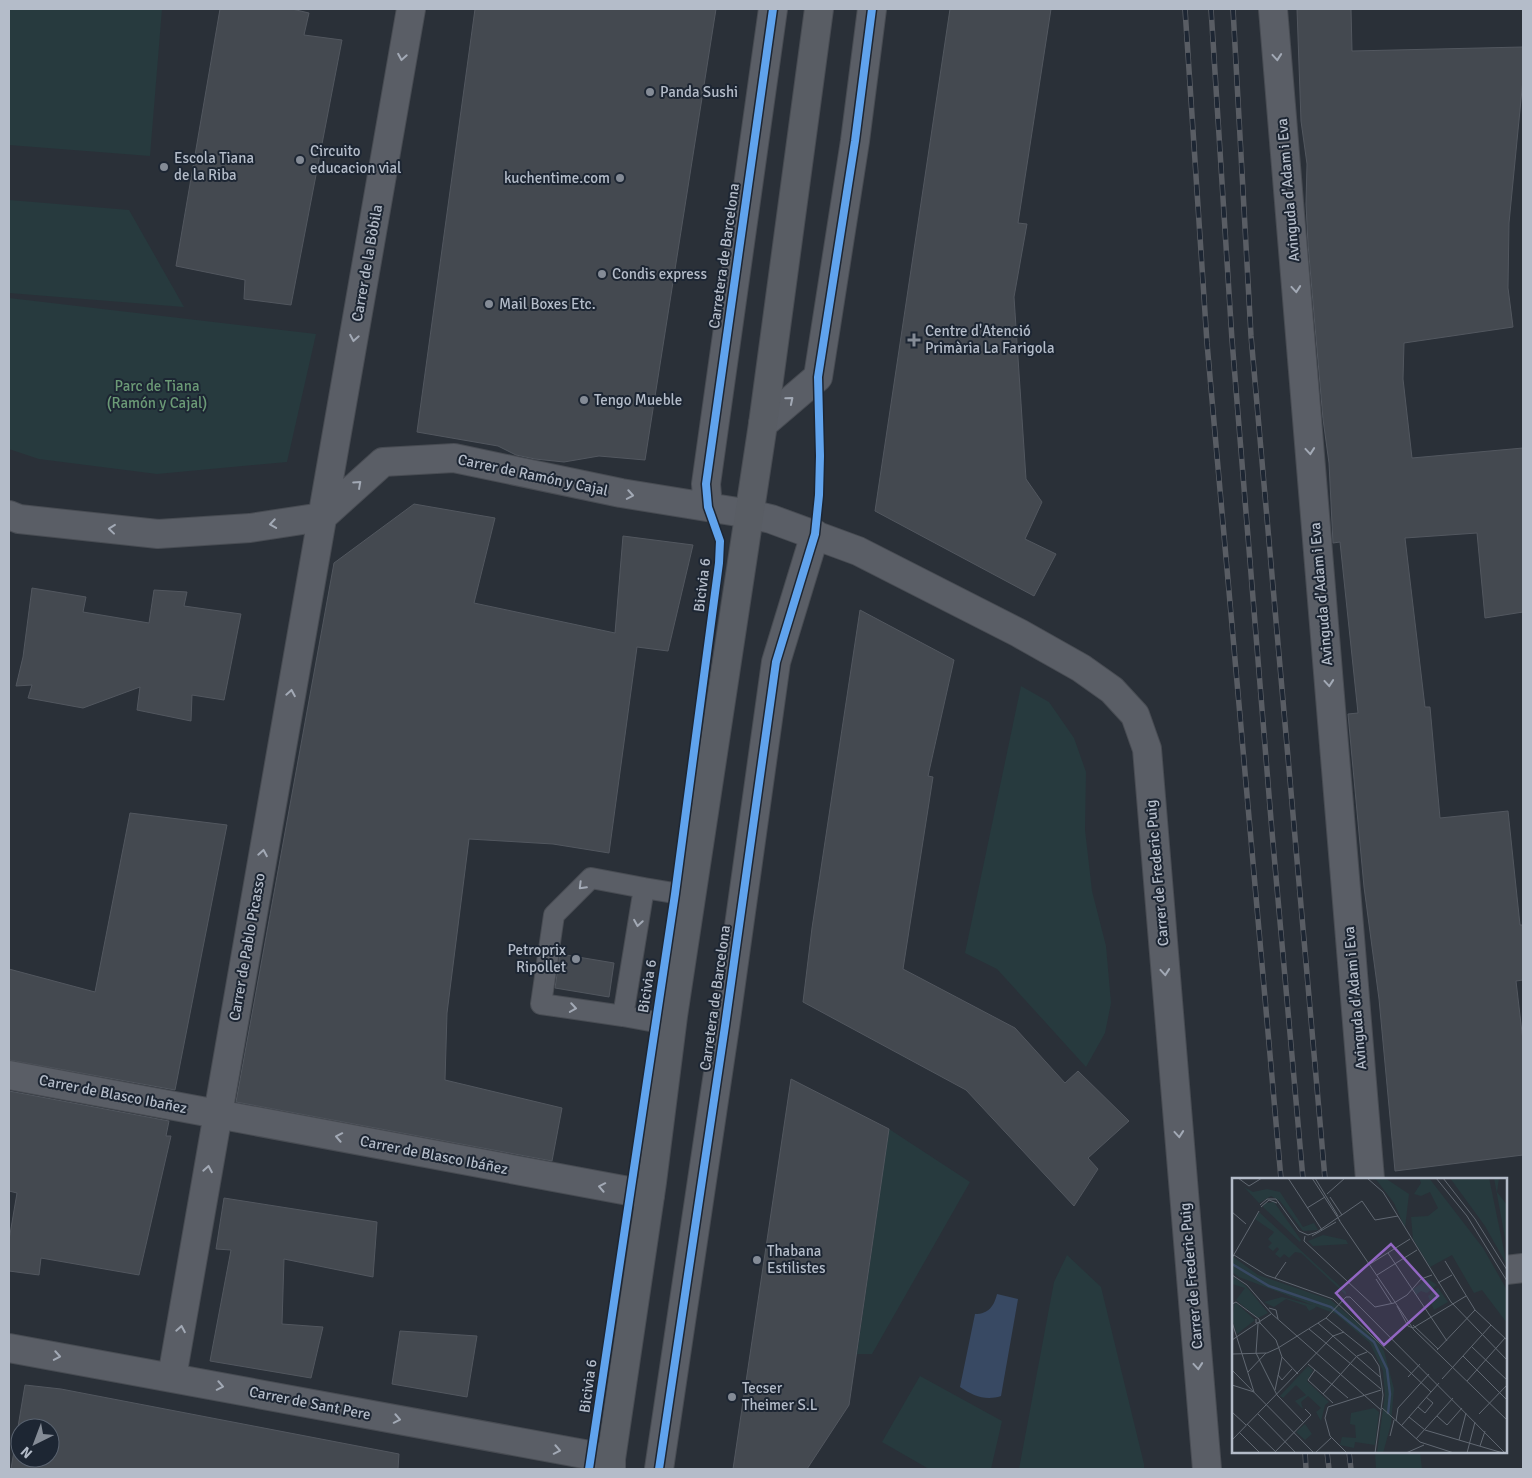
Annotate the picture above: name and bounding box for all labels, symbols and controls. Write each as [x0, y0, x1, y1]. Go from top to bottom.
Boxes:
one-way arrow [398, 52, 408, 61]
one-way arrow [1271, 54, 1282, 62]
place label: Panda Sushi [660, 83, 738, 101]
marker: Panda Sushi [644, 86, 656, 98]
street label: Avinguda d'Adam i Eva [1273, 118, 1303, 262]
place label: Circuito educacion vial [310, 142, 402, 177]
place label: Escola Tiana de la Riba [174, 149, 254, 184]
marker: Circuito educacion vial [294, 154, 306, 166]
marker: Escola Tiana de la Riba [158, 161, 170, 173]
place label: kuchentime.com [504, 169, 610, 187]
marker: kuchentime.com [614, 172, 626, 184]
street label: Carretera de Barcelona [705, 182, 743, 330]
street label: Carrer de la Bòbila [348, 203, 386, 323]
place label: Condis express [612, 265, 707, 283]
marker: Condis express [596, 268, 608, 280]
one-way arrow [1290, 285, 1301, 293]
place label: Mail Boxes Etc. [499, 295, 596, 313]
marker: Mail Boxes Etc. [483, 298, 495, 310]
place label: Centre d'Atenció Primària La Farigola [925, 322, 1055, 357]
one-way arrow [349, 333, 359, 342]
marker: Centre d'Atenció Primària La Farigola [907, 333, 921, 347]
park label: Parc de Tiana (Ramón y Cajal) [107, 377, 207, 412]
place label: Tengo Mueble [594, 391, 682, 409]
marker: Tengo Mueble [578, 394, 590, 406]
one-way arrow [785, 397, 794, 406]
one-way arrow [1304, 447, 1315, 455]
street label: Carrer de Ramón y Cajal [456, 450, 610, 500]
one-way arrow [352, 481, 361, 490]
one-way arrow [626, 489, 635, 499]
one-way arrow [269, 519, 278, 529]
street label: Avinguda d'Adam i Eva [1306, 522, 1336, 666]
one-way arrow [107, 524, 115, 535]
street label: Bicivia 6 [690, 557, 714, 613]
one-way arrow [1323, 679, 1334, 687]
one-way arrow [285, 689, 295, 698]
street label: Carrer de Frederic Puig [1142, 799, 1172, 947]
one-way arrow [258, 849, 268, 858]
street label: Carrer de Pablo Picasso [225, 872, 269, 1022]
one-way arrow [579, 880, 588, 889]
one-way arrow [634, 919, 644, 927]
street label: Carretera de Barcelona [696, 924, 734, 1072]
street label: Avinguda d'Adam i Eva [1340, 926, 1370, 1070]
place label: Petroprix Ripollet [508, 941, 566, 976]
marker: Petroprix Ripollet [570, 953, 582, 965]
street label: Bicivia 6 [634, 958, 660, 1014]
one-way arrow [1159, 969, 1170, 977]
one-way arrow [568, 1003, 577, 1013]
street label: Carrer de Blasco Ibañez [37, 1071, 189, 1117]
one-way arrow [1173, 1131, 1184, 1139]
one-way arrow [335, 1132, 344, 1143]
street label: Carrer de Blasco Ibáñez [358, 1132, 510, 1178]
one-way arrow [203, 1164, 213, 1173]
inset map [1232, 1178, 1507, 1453]
one-way arrow [598, 1182, 606, 1192]
street label: Carrer de Frederic Puig [1176, 1202, 1206, 1350]
place label: Thabana Estilistes [767, 1242, 826, 1277]
marker: Thabana Estilistes [751, 1254, 763, 1266]
one-way arrow [175, 1324, 185, 1333]
one-way arrow [52, 1351, 61, 1361]
street label: Bicivia 6 [575, 1358, 601, 1414]
one-way arrow [1193, 1362, 1204, 1370]
place label: Tecser Theimer S.L [742, 1379, 818, 1414]
one-way arrow [216, 1380, 225, 1390]
street label: Carrer de Sant Pere [248, 1382, 372, 1424]
marker: Tecser Theimer S.L [726, 1391, 738, 1403]
one-way arrow [393, 1414, 401, 1424]
north arrow [10, 1418, 60, 1468]
text: N [17, 1443, 36, 1462]
one-way arrow [552, 1444, 561, 1454]

